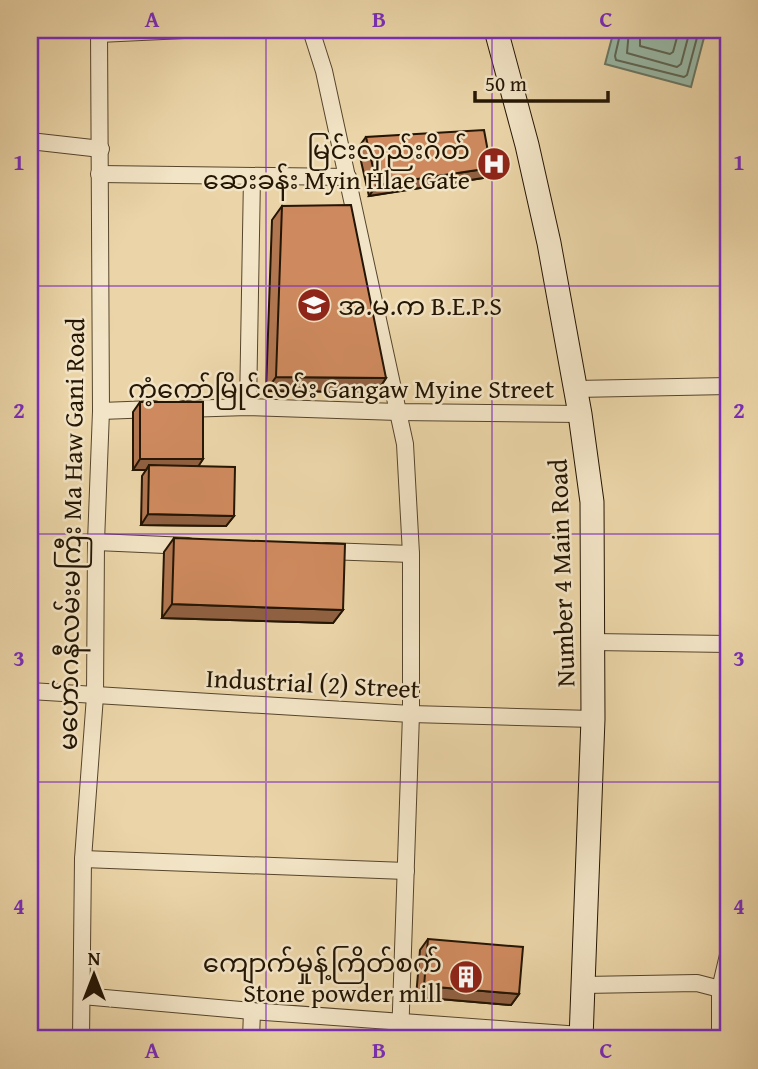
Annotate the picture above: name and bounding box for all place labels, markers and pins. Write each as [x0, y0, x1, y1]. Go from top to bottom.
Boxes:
place label: မြင်းလှည်းဂိတ် ဆေးခန်း Myin Hlae Gate [203, 130, 470, 201]
hospital icon: မြင်းလှည်းဂိတ် ဆေးခန်း Myin Hlae Gate [475, 145, 513, 183]
school or university icon: အ.မ.က B.E.P.S [295, 286, 333, 324]
place label: အ.မ.က B.E.P.S [338, 286, 502, 325]
place label: ကျောက်မှုန့်ကြိတ်စက် Stone powder mill [203, 943, 442, 1012]
building icon: ကျောက်မှုန့်ကြိတ်စက် Stone powder mill [447, 958, 485, 996]

